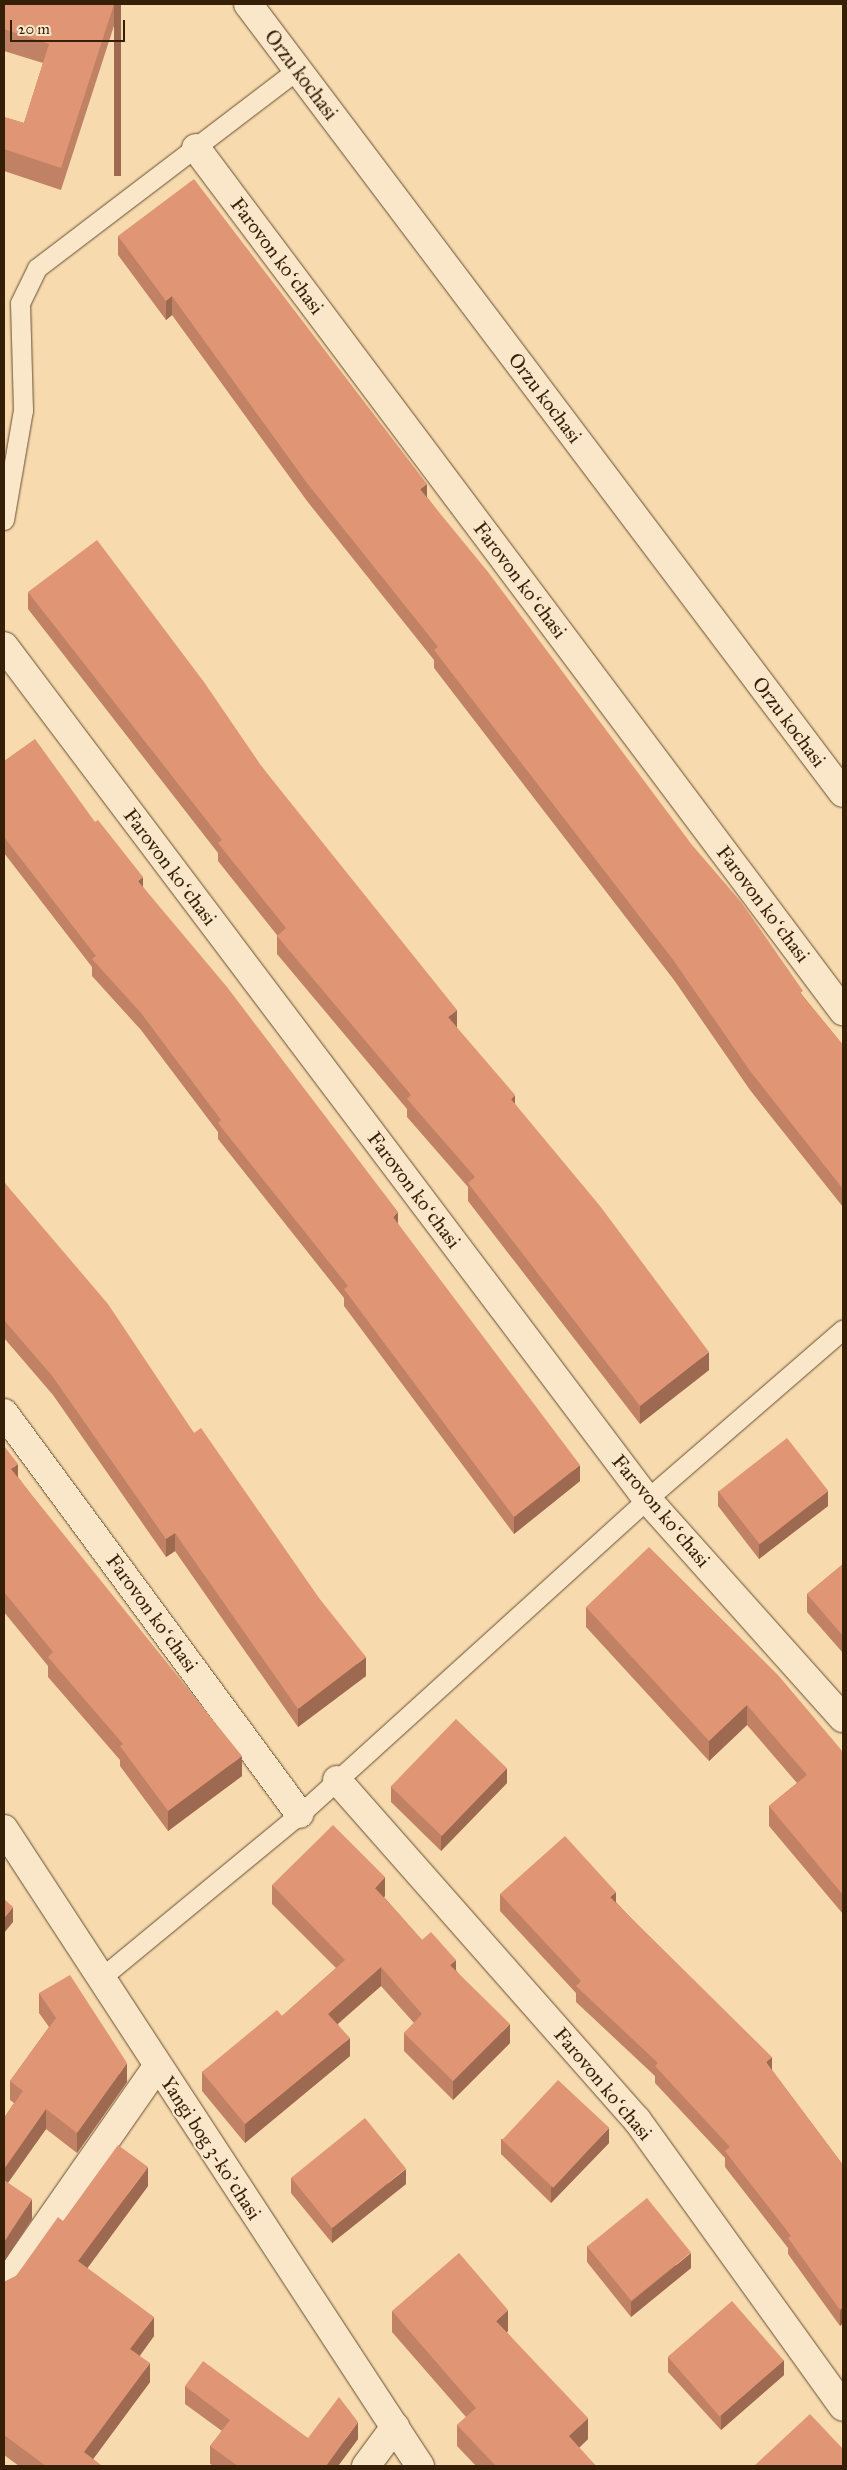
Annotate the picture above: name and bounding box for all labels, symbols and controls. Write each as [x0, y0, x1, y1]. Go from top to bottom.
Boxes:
scale bar [12, 10, 128, 42]
text: 20 m [18, 20, 50, 38]
street label: Orzu kochasi [259, 25, 343, 125]
street label: Farovon koʻchasi [225, 193, 329, 319]
street label: Orzu kochasi [503, 348, 587, 448]
street label: Farovon koʻchasi [468, 517, 572, 643]
street label: Orzu kochasi [747, 672, 831, 772]
street label: Farovon koʻchasi [118, 804, 222, 930]
street label: Farovon koʻchasi [711, 841, 815, 967]
street label: Farovon koʻchasi [362, 1127, 466, 1253]
street label: Farovon koʻchasi [607, 1450, 715, 1572]
street label: Farovon koʻchasi [101, 1549, 203, 1677]
street label: Farovon koʻchasi [549, 2023, 657, 2145]
street label: Yangi bog 3-koʼchasi [156, 2072, 266, 2224]

